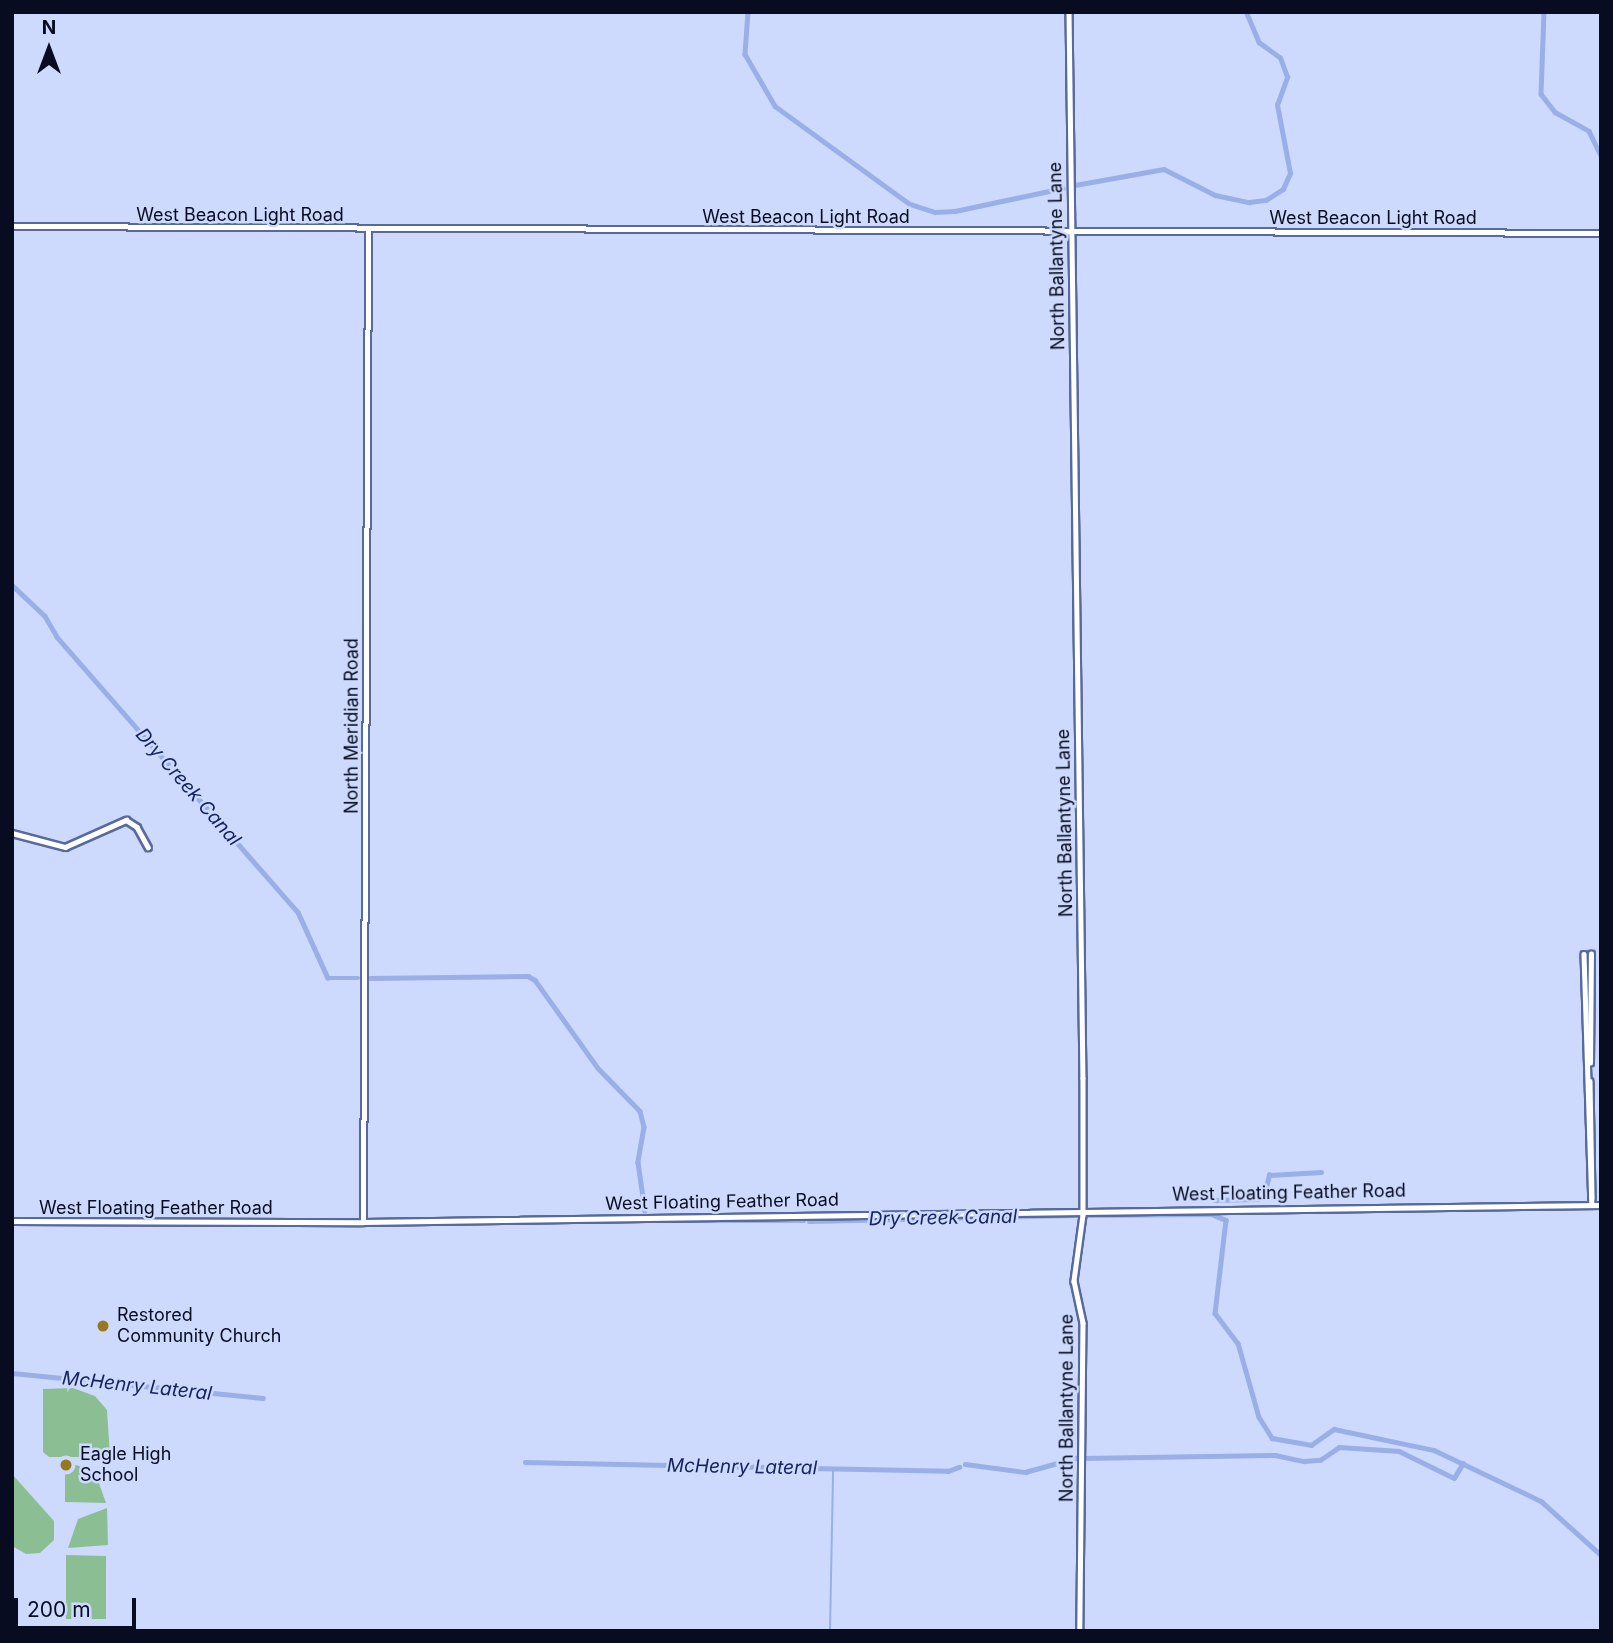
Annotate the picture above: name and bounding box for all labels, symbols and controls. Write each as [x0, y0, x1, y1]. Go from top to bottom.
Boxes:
north arrow [14, 14, 84, 84]
text: N [42, 16, 56, 39]
street label: North Ballantyne Lane [1045, 162, 1069, 350]
street label: West Beacon Light Road [136, 204, 344, 226]
street label: West Beacon Light Road [702, 206, 910, 228]
street label: West Beacon Light Road [1269, 207, 1477, 229]
street label: North Meridian Road [341, 638, 363, 814]
water label: Dry Creek Canal [131, 723, 245, 851]
street label: North Ballantyne Lane [1053, 729, 1077, 917]
street label: West Floating Feather Road [1172, 1180, 1406, 1206]
street label: West Floating Feather Road [605, 1189, 839, 1215]
street label: West Floating Feather Road [39, 1197, 273, 1219]
water label: Dry Creek Canal [869, 1205, 1017, 1231]
place label: Restored Community Church [117, 1305, 281, 1348]
street label: North Ballantyne Lane [1056, 1314, 1078, 1502]
marker: Restored Community Church [95, 1318, 111, 1334]
water label: McHenry Lateral [61, 1367, 213, 1405]
place label: Eagle High School [80, 1444, 171, 1486]
water label: McHenry Lateral [667, 1454, 817, 1480]
marker: Eagle High School [58, 1457, 74, 1473]
scale bar [18, 1584, 140, 1628]
text: 200 m [27, 1597, 91, 1622]

